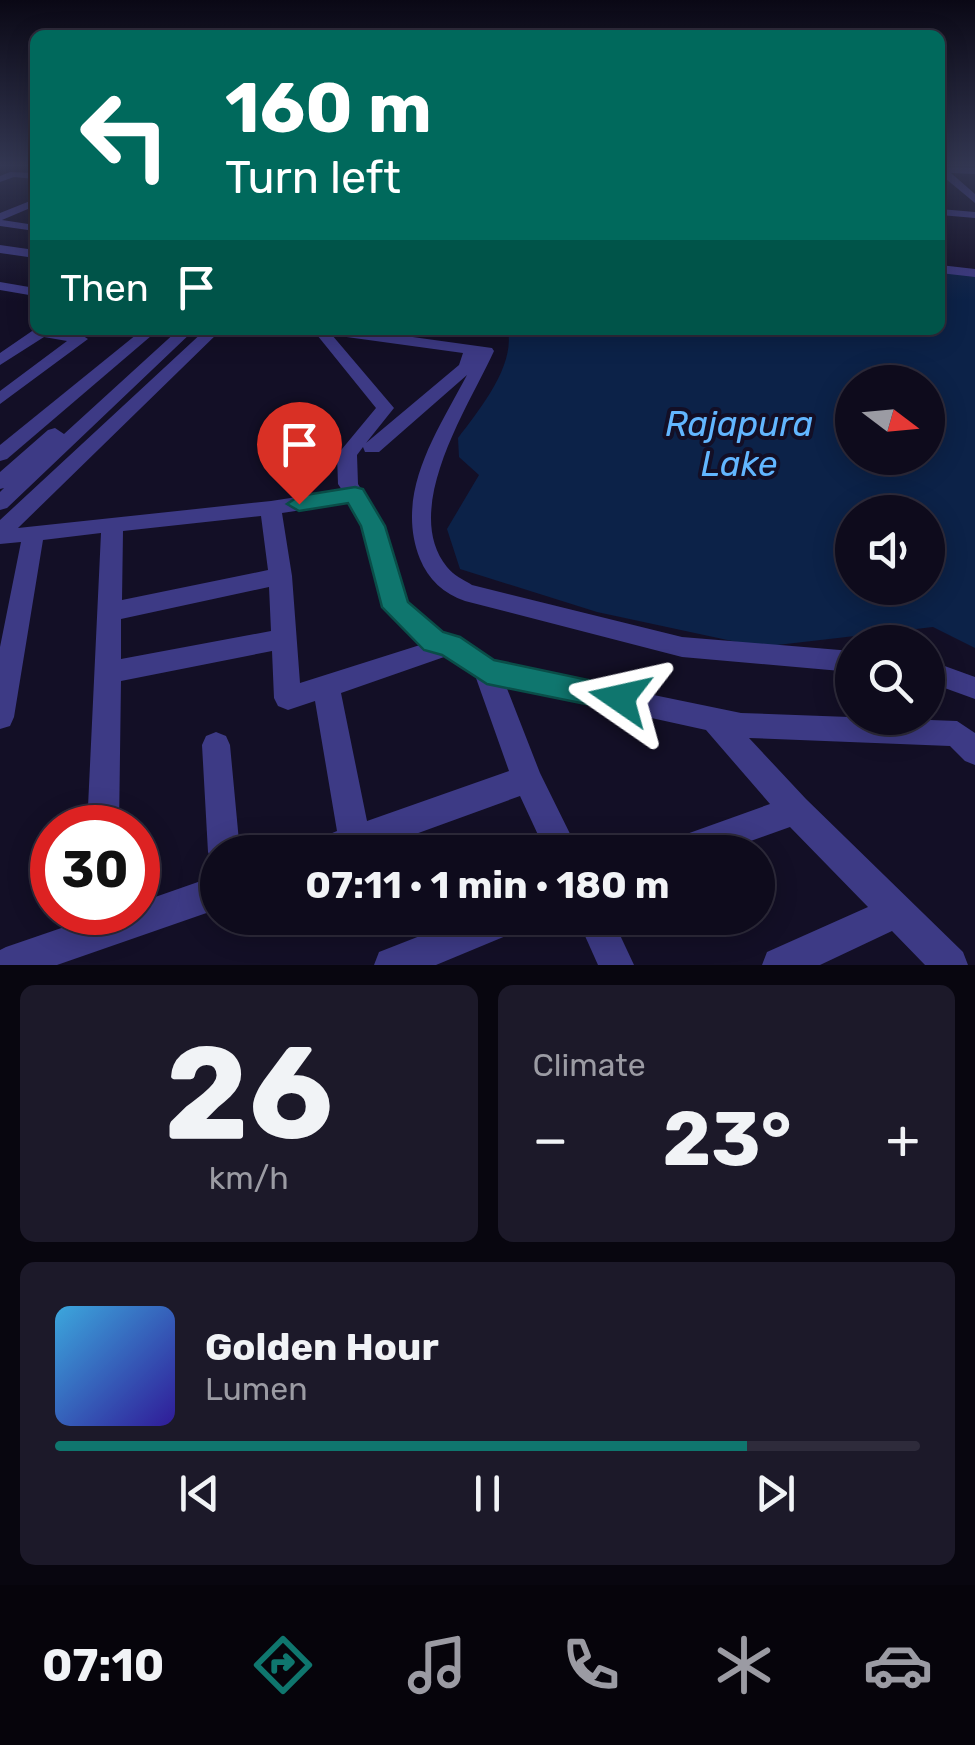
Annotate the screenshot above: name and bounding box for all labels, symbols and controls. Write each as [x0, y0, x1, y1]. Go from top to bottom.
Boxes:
text: 160 m [225, 67, 432, 150]
icon: left [60, 70, 190, 200]
text: Turn left [225, 151, 401, 204]
icon: arrive [169, 260, 224, 315]
text: Then [60, 265, 149, 311]
north arrow [835, 365, 945, 475]
map controls [835, 365, 945, 735]
pin [257, 402, 342, 505]
water label: Rajapura Lake [665, 403, 813, 485]
icon: arrive [272, 417, 327, 472]
button: sound [835, 495, 945, 605]
button: search [835, 625, 945, 735]
position arrow [568, 646, 672, 750]
speed limit sign: 30 [30, 805, 160, 935]
text: 07:11 · 1 min · 180 m [305, 862, 670, 908]
text: 26 [164, 1016, 333, 1171]
text: Climate [533, 1046, 646, 1084]
text: 23° [662, 1095, 792, 1184]
text: − [533, 1107, 568, 1172]
text: + [886, 1107, 920, 1172]
text: km/h [209, 1159, 289, 1197]
text: Golden Hour [205, 1324, 439, 1370]
text: Lumen [205, 1370, 308, 1408]
icon: previous [172, 1466, 227, 1521]
icon: pause [460, 1466, 515, 1521]
icon: next [748, 1466, 803, 1521]
icon: directions [248, 1630, 318, 1700]
icon: music [402, 1630, 472, 1700]
icon: phone [556, 1630, 626, 1700]
icon: climate [709, 1630, 779, 1700]
icon: car [863, 1630, 933, 1700]
text: 07:10 [42, 1639, 164, 1692]

